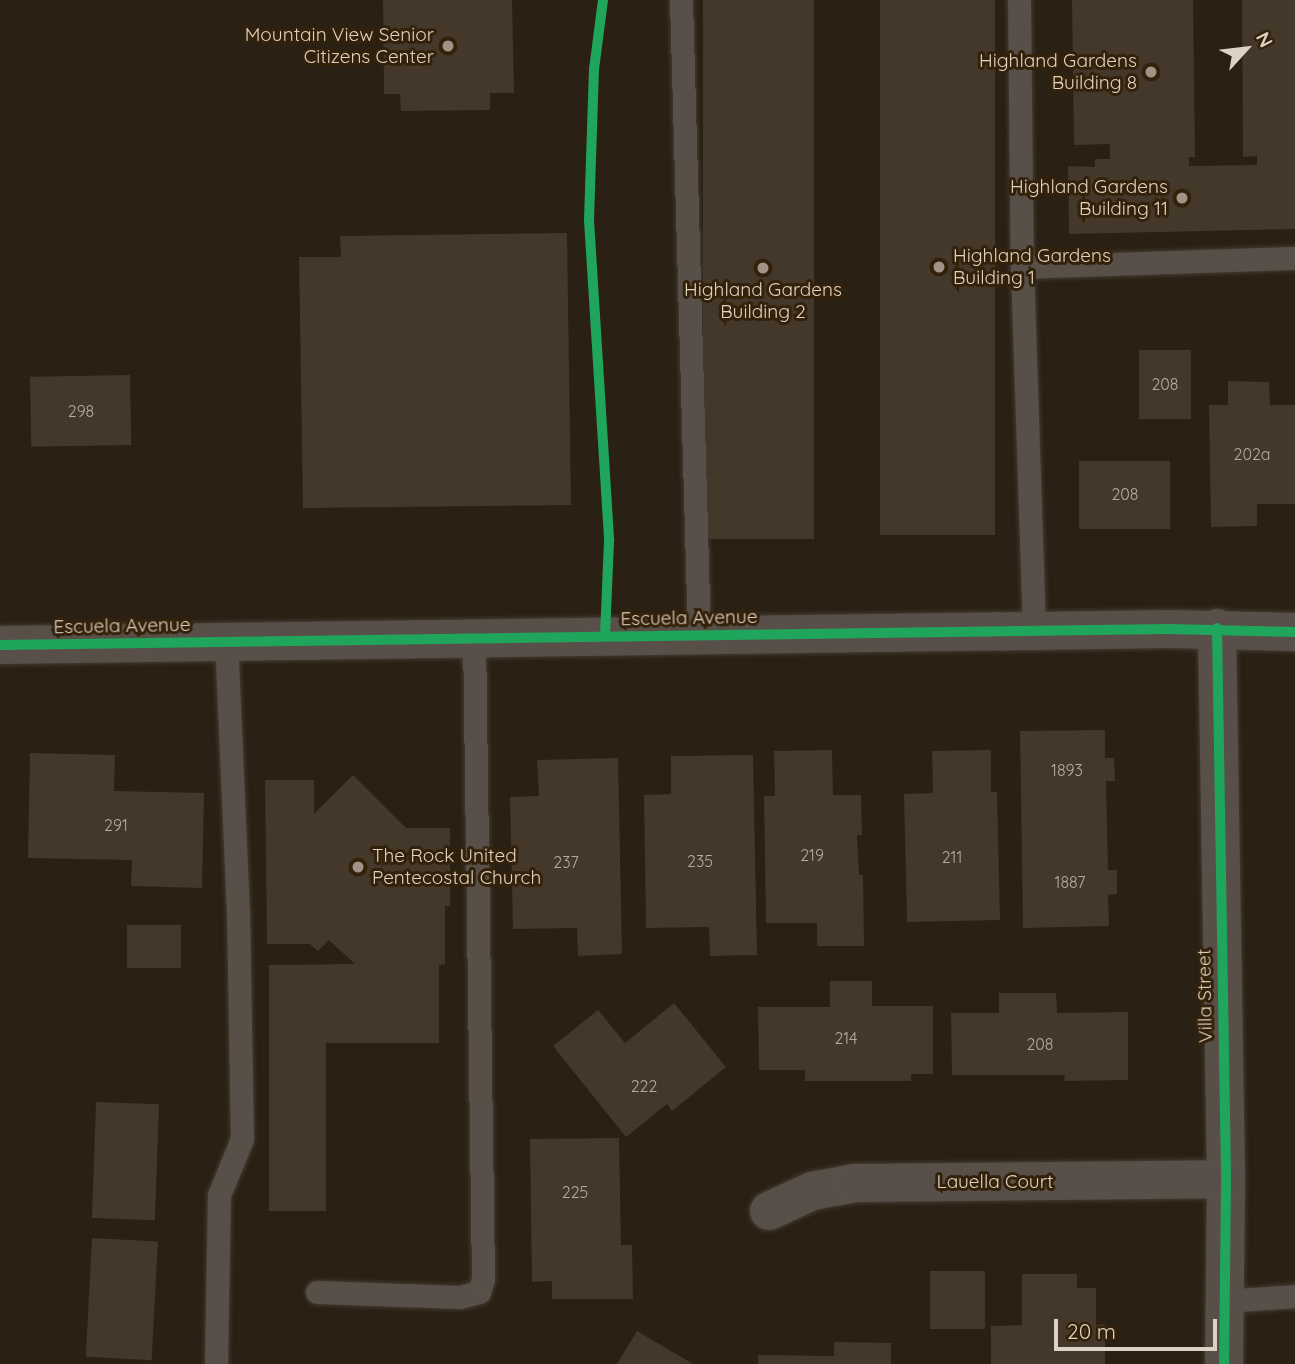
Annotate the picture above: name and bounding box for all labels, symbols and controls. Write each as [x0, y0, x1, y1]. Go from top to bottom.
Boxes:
north arrow [1211, 14, 1281, 84]
place label: Mountain View Senior Citizens Center [245, 24, 434, 68]
text: N [1251, 28, 1279, 51]
marker: Mountain View Senior Citizens Center [440, 38, 456, 54]
place label: Highland Gardens Building 8 [979, 50, 1137, 94]
marker: Highland Gardens Building 8 [1143, 64, 1159, 80]
place label: Highland Gardens Building 11 [1010, 176, 1168, 220]
marker: Highland Gardens Building 11 [1174, 190, 1190, 206]
place label: Highland Gardens Building 1 [953, 245, 1111, 289]
marker: Highland Gardens Building 1 [931, 259, 947, 275]
marker: Highland Gardens Building 2 [755, 260, 771, 276]
place label: Highland Gardens Building 2 [684, 279, 842, 323]
house number: 208 [1151, 374, 1179, 394]
house number: 298 [68, 401, 94, 421]
house number: 202a [1234, 444, 1270, 464]
house number: 208 [1111, 484, 1139, 504]
street label: Escuela Avenue [620, 605, 758, 631]
street label: Escuela Avenue [53, 613, 191, 639]
house number: 1893 [1051, 760, 1083, 780]
house number: 291 [104, 815, 128, 835]
place label: The Rock United Pentecostal Church [372, 845, 541, 889]
house number: 219 [800, 845, 824, 865]
house number: 211 [942, 847, 962, 867]
house number: 235 [687, 851, 713, 871]
house number: 237 [553, 852, 579, 872]
marker: The Rock United Pentecostal Church [350, 859, 366, 875]
house number: 1887 [1055, 872, 1085, 892]
street label: Villa Street [1193, 949, 1217, 1043]
house number: 214 [835, 1028, 857, 1048]
house number: 208 [1026, 1034, 1054, 1054]
house number: 222 [631, 1076, 657, 1096]
street label: Lauella Court [937, 1171, 1053, 1193]
house number: 225 [562, 1182, 588, 1202]
scale bar [1057, 1304, 1220, 1348]
text: 20 m [1067, 1318, 1116, 1344]

